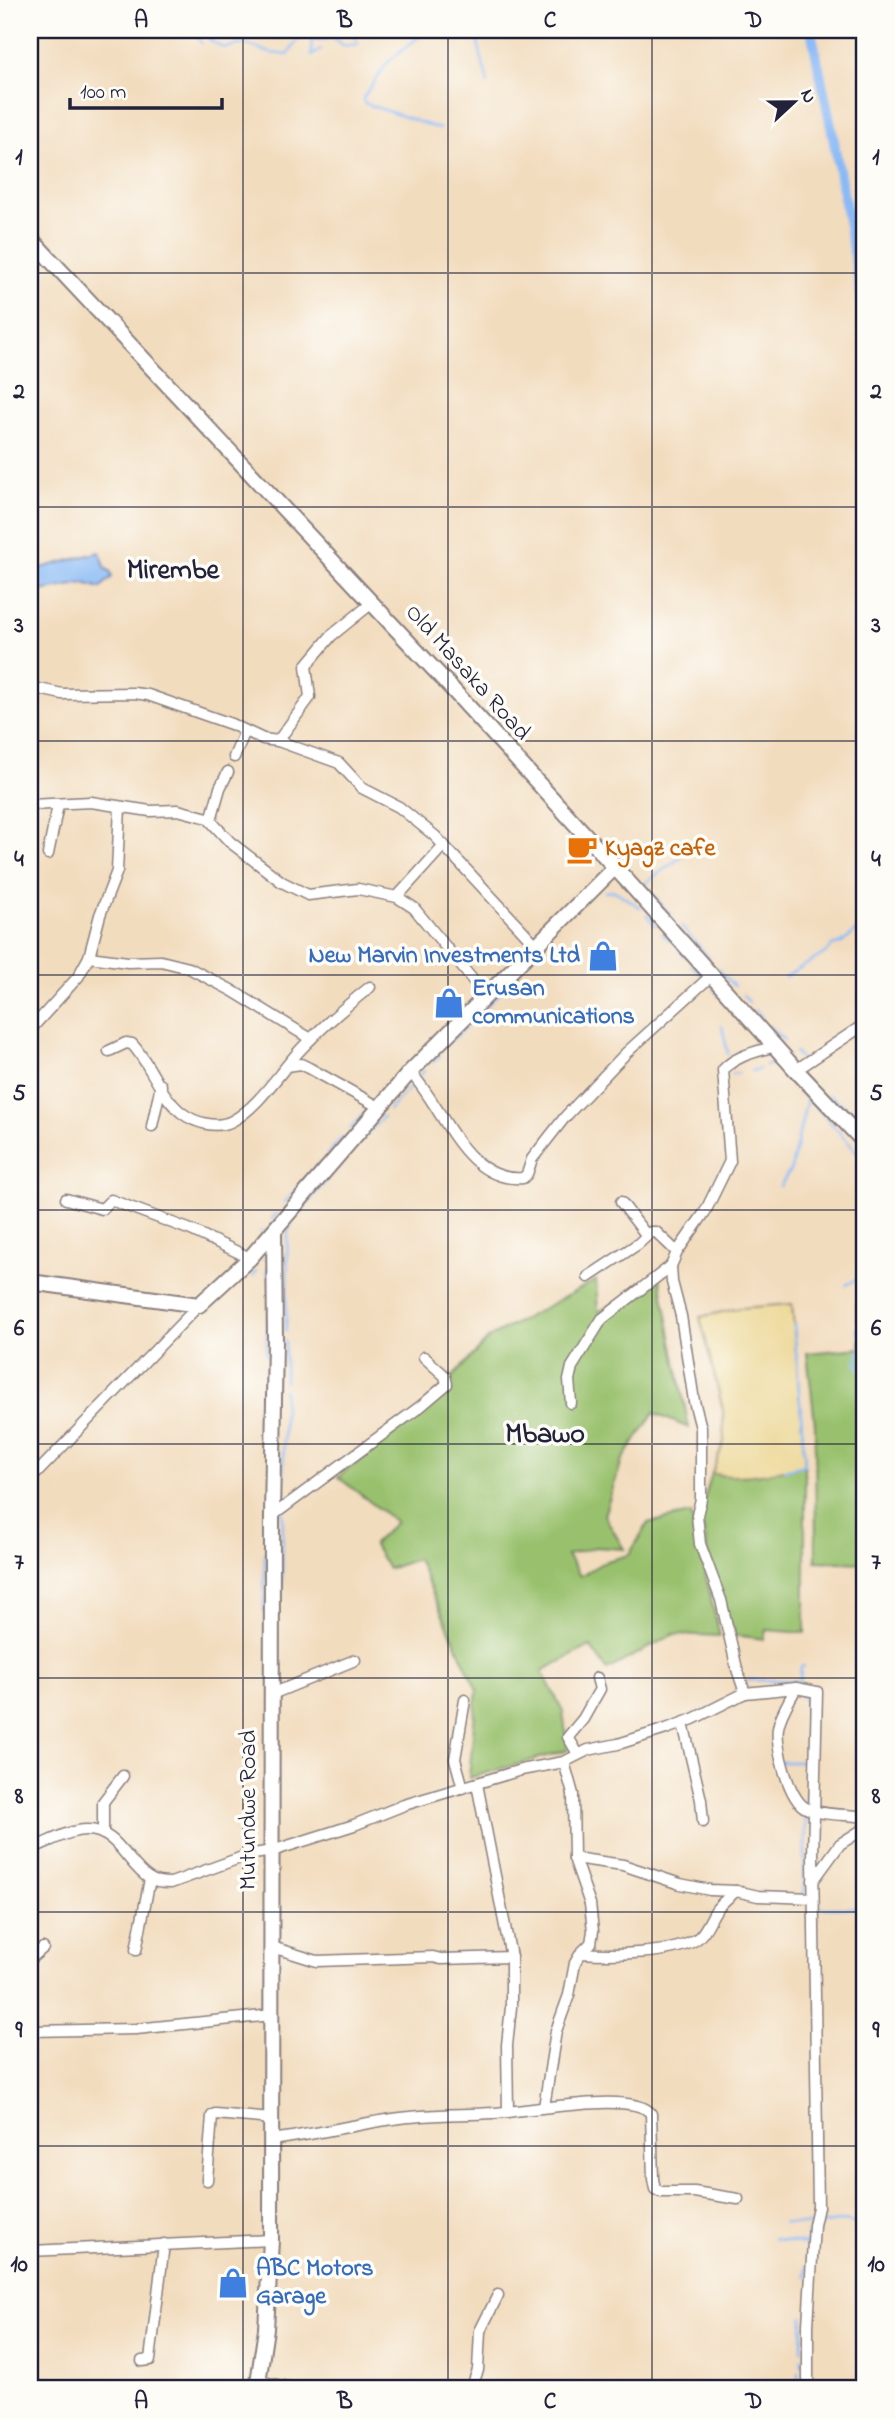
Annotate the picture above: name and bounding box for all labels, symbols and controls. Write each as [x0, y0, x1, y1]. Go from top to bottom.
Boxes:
text: A [134, 5, 148, 38]
text: B [336, 5, 353, 38]
text: C [544, 5, 557, 38]
text: D [745, 5, 762, 38]
scale bar [70, 66, 222, 110]
north arrow [758, 66, 828, 136]
text: 100 m [80, 78, 126, 108]
text: N [793, 86, 822, 108]
text: 1 [15, 142, 23, 175]
text: 1 [872, 142, 880, 175]
text: 2 [12, 376, 25, 409]
text: 2 [869, 376, 882, 409]
district label: Mirembe [127, 551, 221, 592]
street label: Old Masaka Road [396, 597, 538, 750]
text: 3 [13, 610, 24, 643]
text: 3 [870, 610, 881, 643]
cafe icon: Kyagz cafe [565, 832, 599, 866]
place label: Kyagz cafe [605, 832, 717, 868]
text: 4 [14, 844, 24, 877]
text: 4 [871, 844, 881, 877]
place label: New Marvin Investments Ltd [309, 939, 580, 974]
shop icon: New Marvin Investments Ltd [586, 939, 620, 973]
place label: Erusan communications [472, 972, 635, 1035]
shop icon: Erusan communications [432, 986, 466, 1020]
text: 5 [12, 1078, 26, 1111]
text: 5 [869, 1078, 883, 1111]
text: 6 [14, 1313, 25, 1346]
text: 6 [871, 1313, 882, 1346]
district label: Mbawo [505, 1415, 585, 1456]
text: 7 [14, 1547, 24, 1580]
text: 7 [871, 1547, 881, 1580]
street label: Mutundwe Road [232, 1730, 267, 1890]
text: 8 [14, 1781, 24, 1814]
text: 8 [871, 1781, 881, 1814]
text: 9 [15, 2015, 24, 2048]
text: 9 [872, 2015, 881, 2048]
text: 10 [10, 2249, 28, 2282]
text: 10 [867, 2249, 885, 2282]
place label: ABC Motors Garage [256, 2252, 373, 2316]
shop icon: ABC Motors Garage [216, 2266, 250, 2300]
text: A [134, 2386, 148, 2419]
text: B [336, 2386, 353, 2419]
text: C [544, 2386, 557, 2419]
text: D [745, 2386, 762, 2419]

